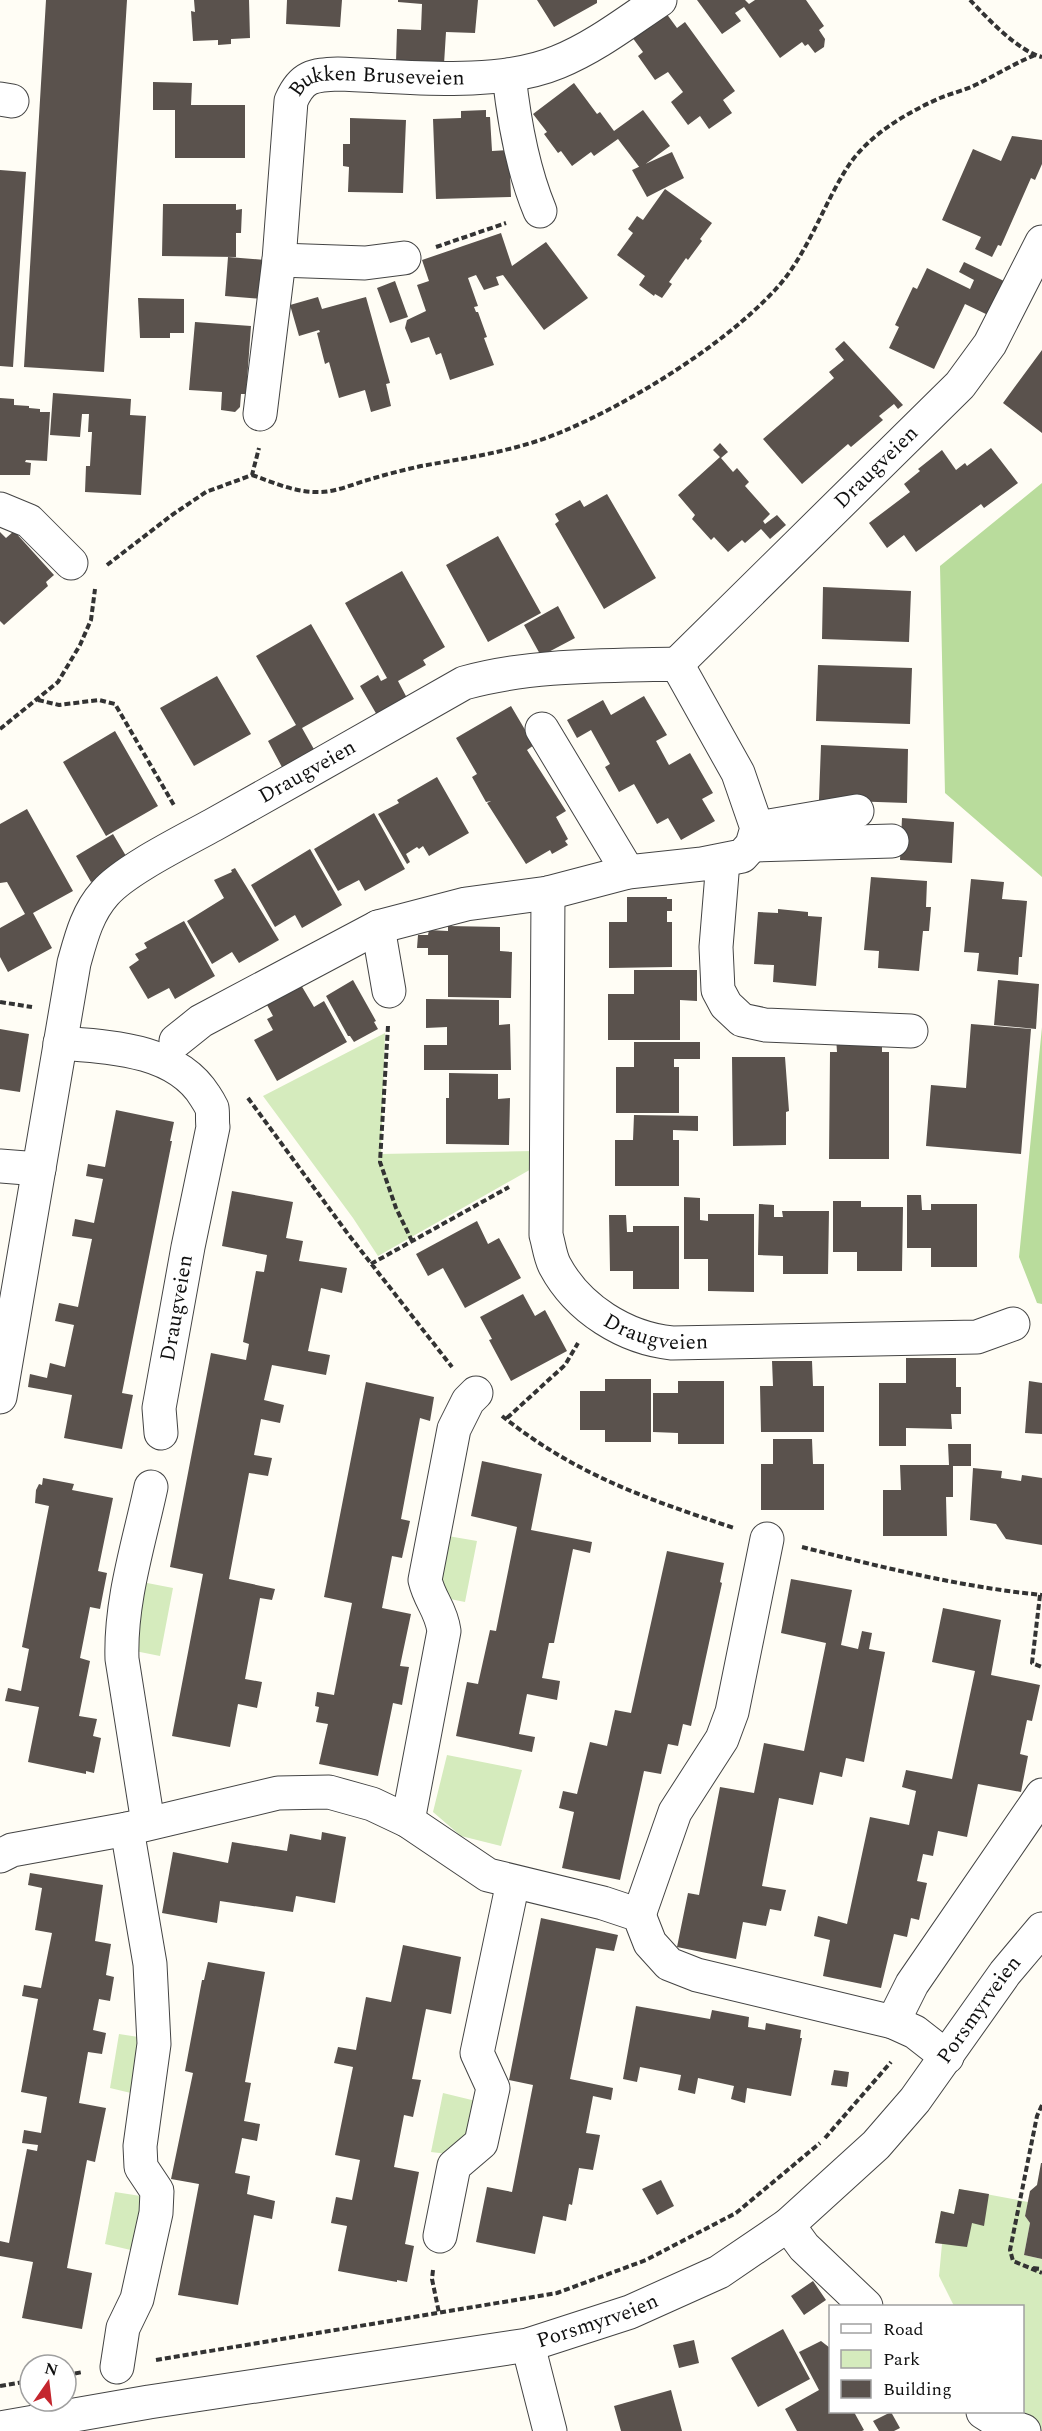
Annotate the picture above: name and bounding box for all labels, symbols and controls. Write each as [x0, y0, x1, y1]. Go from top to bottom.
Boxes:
street label: Bukken Bruseveien [281, 58, 465, 103]
street label: Draugveien [827, 418, 926, 517]
street label: Draugveien [253, 732, 362, 812]
street label: Draugveien [152, 1252, 202, 1364]
street label: Draugveien [597, 1305, 708, 1359]
street label: Porsmyrveien [929, 1948, 1029, 2071]
street label: Porsmyrveien [532, 2285, 664, 2357]
legend [829, 2305, 1024, 2413]
text: Road [883, 2316, 924, 2343]
text: Park [883, 2346, 920, 2373]
north arrow [18, 2353, 78, 2413]
text: N [42, 2356, 61, 2383]
text: Building [883, 2376, 952, 2403]

